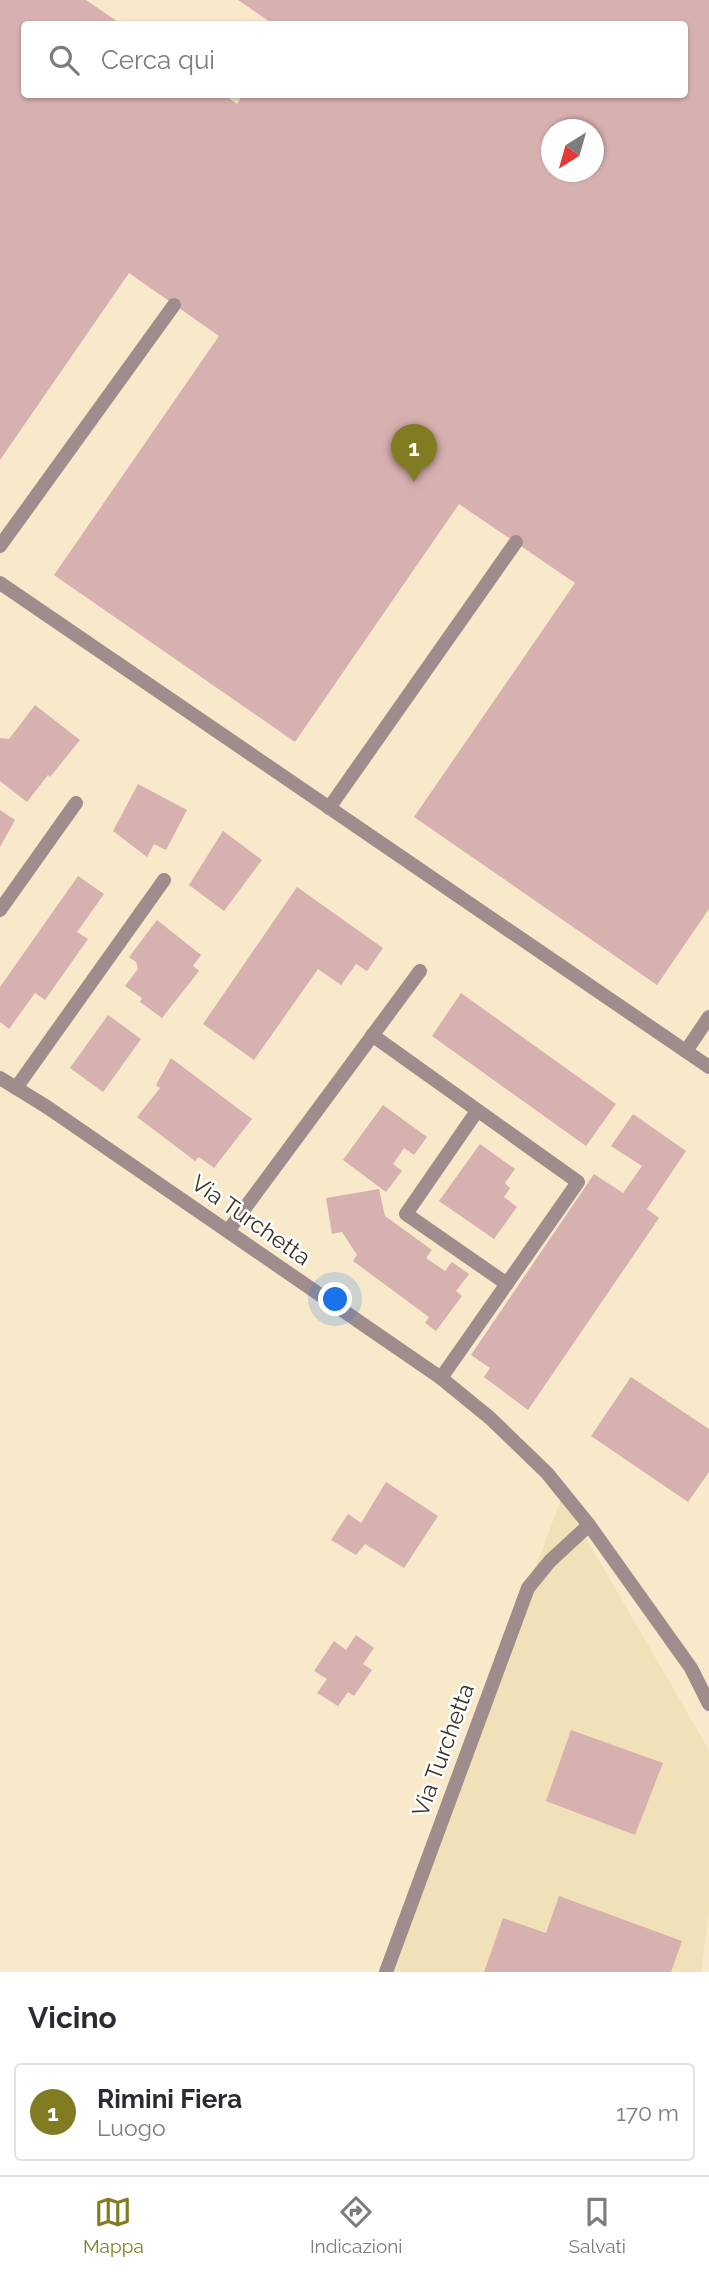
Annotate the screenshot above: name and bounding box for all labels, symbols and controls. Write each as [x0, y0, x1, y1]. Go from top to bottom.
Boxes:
search box [21, 21, 688, 98]
icon: search [45, 41, 83, 79]
text: Cerca qui [101, 45, 215, 75]
north arrow [541, 119, 604, 182]
pin: 1 [391, 424, 437, 482]
street label: Via Turchetta [187, 1169, 316, 1271]
your location [318, 1282, 352, 1316]
street label: Via Turchetta [406, 1680, 479, 1820]
text: Vicino [28, 2000, 117, 2035]
text: Rimini Fiera [97, 2084, 242, 2114]
text: 1 [47, 2099, 59, 2126]
text: 170 m [616, 2099, 679, 2126]
text: Luogo [97, 2114, 166, 2141]
tab: Mappa [83, 2193, 144, 2257]
tab: Indicazioni [310, 2193, 402, 2257]
tab: Salvati [569, 2193, 626, 2257]

